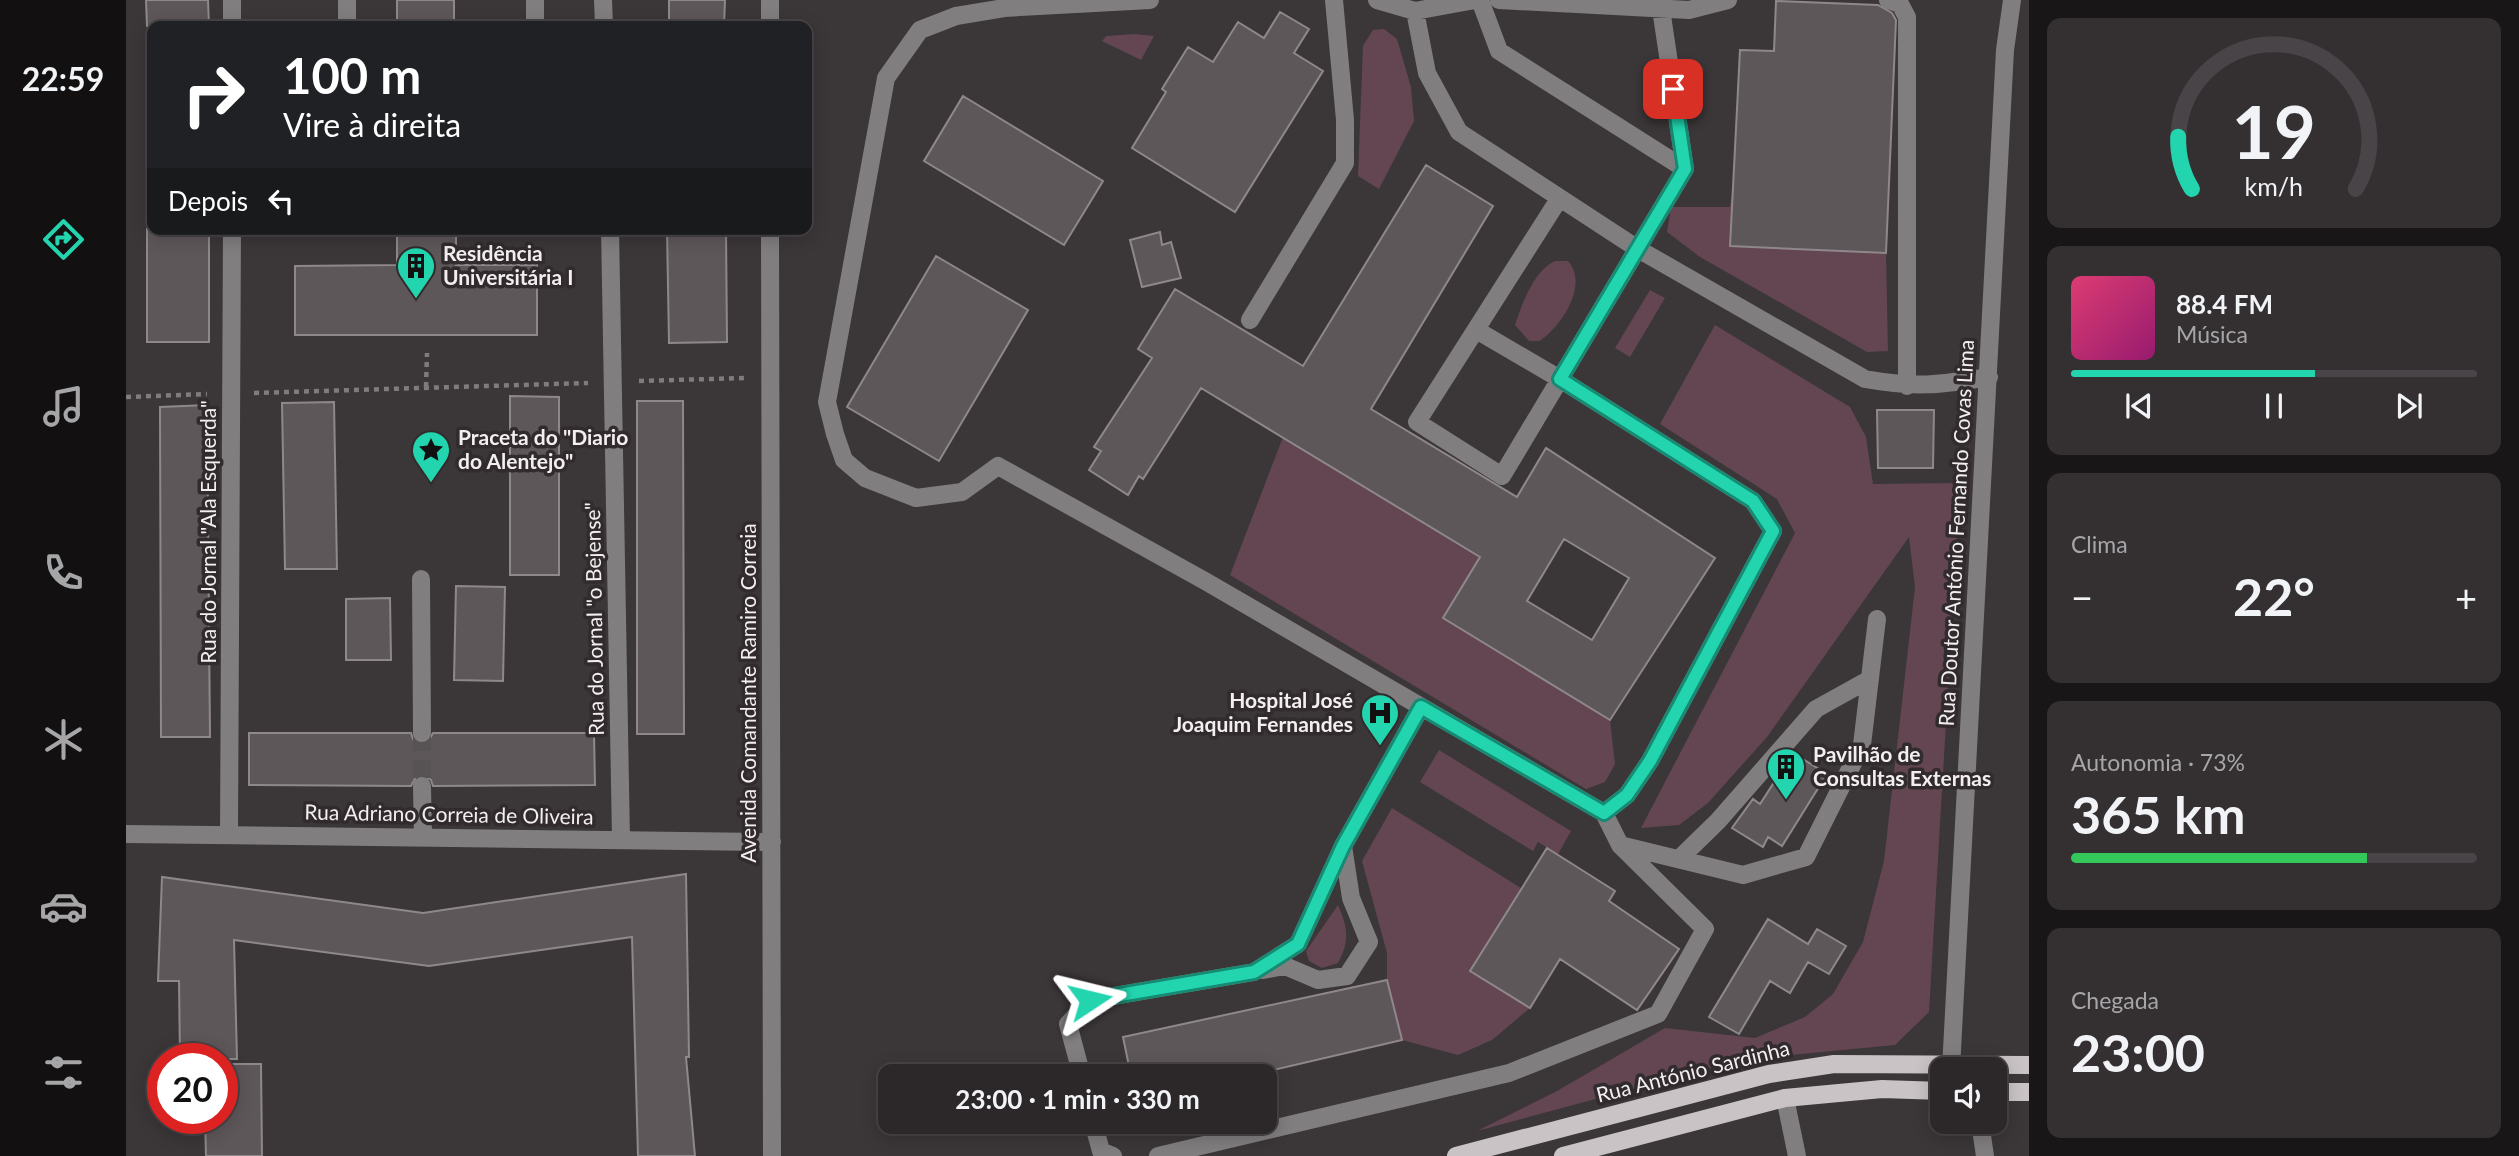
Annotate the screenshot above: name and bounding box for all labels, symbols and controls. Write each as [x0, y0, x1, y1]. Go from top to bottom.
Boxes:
text: 100 m [283, 46, 421, 104]
icon: right [168, 49, 259, 140]
text: 22:59 [22, 59, 104, 98]
pin [1643, 59, 1703, 119]
icon: arrive [1654, 70, 1692, 108]
text: 19 [2232, 87, 2316, 175]
text: Vire à direita [283, 105, 461, 144]
text: km/h [2245, 171, 2303, 201]
icon: left [262, 182, 300, 220]
text: Depois [168, 185, 248, 217]
icon: directions [39, 215, 88, 264]
place label: Residência Universitária I [443, 240, 573, 289]
building icon: Residência Universitária I [395, 245, 437, 300]
text: 88.4 FM [2176, 288, 2273, 320]
text: Música [2176, 320, 2248, 348]
street label: Rua Doutor António Fernando Covas Lima [1933, 339, 1978, 727]
icon: music [39, 382, 88, 431]
icon: previous [2120, 387, 2158, 425]
icon: pause [2255, 387, 2293, 425]
icon: next [2390, 387, 2428, 425]
street label: Rua do Jornal "Ala Esquerda" [195, 400, 220, 664]
place label: Praceta do "Diario do Alentejo" [458, 424, 628, 473]
place icon: Praceta do "Diario do Alentejo" [410, 429, 452, 484]
street label: Rua do Jornal "o Bejense" [579, 502, 608, 736]
street label: Avenida Comandante Ramiro Correia [735, 523, 760, 863]
text: Clima [2071, 530, 2128, 558]
icon: phone [39, 548, 88, 597]
text: 22° [2233, 565, 2315, 627]
text: − [2071, 574, 2093, 620]
text: + [2455, 574, 2477, 620]
place label: Hospital José Joaquim Fernandes [1173, 687, 1353, 736]
hospital icon: Hospital José Joaquim Fernandes [1359, 692, 1401, 747]
icon: climate [39, 715, 88, 764]
place label: Pavilhão de Consultas Externas [1813, 741, 1991, 790]
building icon: Pavilhão de Consultas Externas [1765, 746, 1807, 801]
text: Autonomia · 73% [2071, 748, 2245, 776]
text: 365 km [2071, 783, 2245, 845]
street label: Rua Adriano Correia de Oliveira [304, 798, 594, 829]
icon: car [39, 882, 88, 931]
position arrow [1053, 963, 1127, 1037]
text: Chegada [2071, 986, 2159, 1014]
text: 23:00 [2071, 1021, 2205, 1083]
street label: Rua António Sardinha [1593, 1034, 1792, 1107]
speed limit sign: 20 [147, 1043, 238, 1134]
icon: filters [39, 1048, 88, 1097]
map controls [1930, 1057, 2007, 1134]
button: sound [1930, 1057, 2007, 1134]
text: 23:00 · 1 min · 330 m [955, 1083, 1200, 1115]

